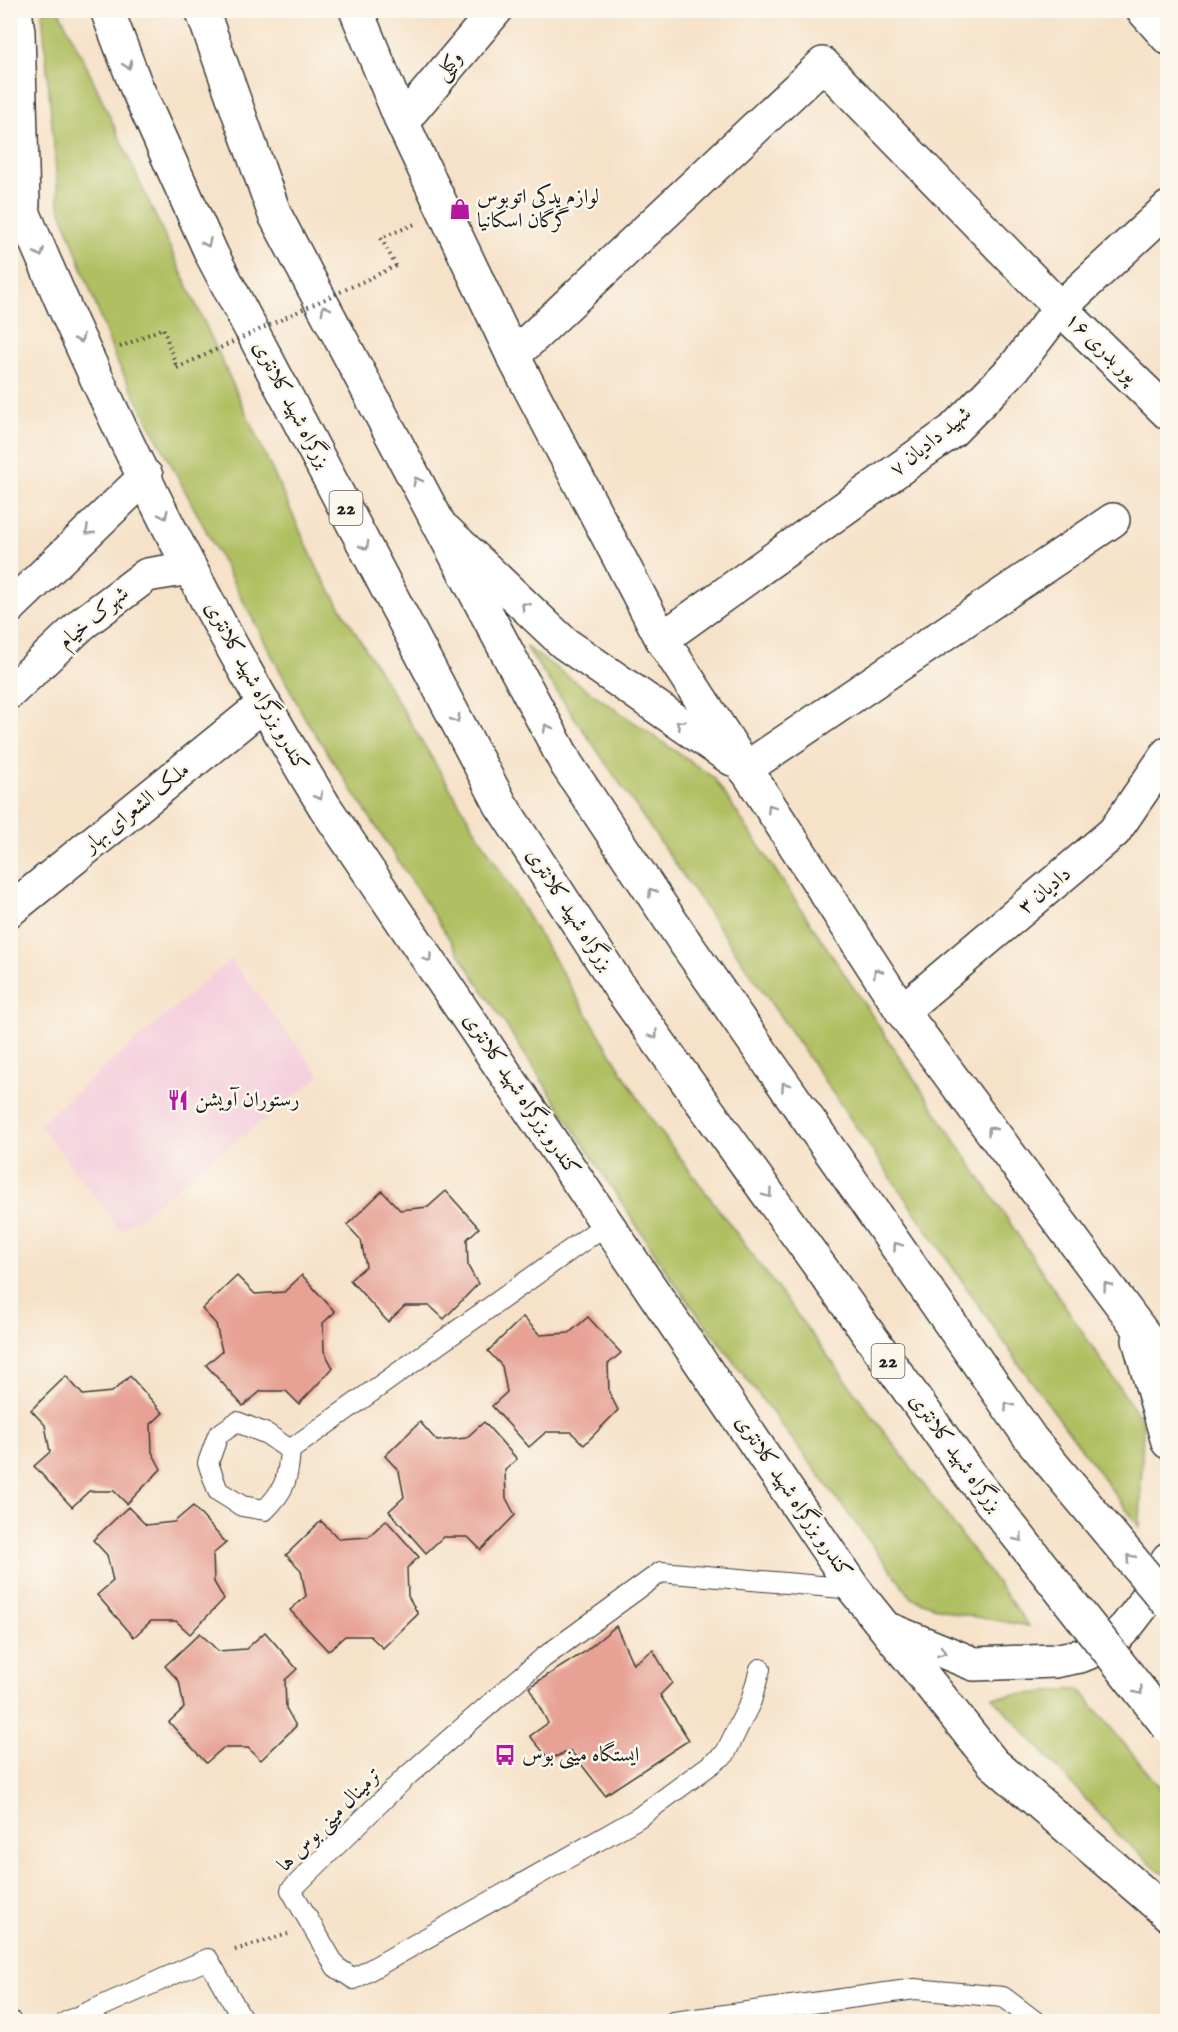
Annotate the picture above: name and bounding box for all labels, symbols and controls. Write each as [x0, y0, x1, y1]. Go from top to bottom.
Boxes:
street label: وکیلی [429, 45, 470, 87]
one-way arrow [121, 59, 133, 70]
place label: لوازم یدکی اتوبوس گرگان اسکانيا [477, 183, 599, 235]
shop icon: لوازم یدکی اتوبوس گرگان اسکانيا [448, 197, 472, 221]
one-way arrow [200, 237, 212, 248]
one-way arrow [33, 247, 45, 258]
one-way arrow [321, 305, 332, 315]
street label: پور بدری ۱۶ [1059, 307, 1144, 390]
one-way arrow [72, 333, 84, 344]
street label: بزرگراه شهید کلانتری [246, 335, 338, 474]
street label: شهید دادیان ۷ [885, 401, 977, 483]
one-way arrow [413, 477, 424, 487]
road number: 22 [330, 491, 362, 525]
one-way arrow [157, 509, 169, 520]
one-way arrow [85, 524, 96, 535]
one-way arrow [358, 540, 370, 551]
street label: شهرک خیام [53, 581, 137, 658]
street label: کندرو بزرگراه شهید کلانتری [198, 596, 316, 777]
one-way arrow [522, 602, 533, 613]
one-way arrow [449, 713, 460, 723]
one-way arrow [676, 720, 687, 731]
one-way arrow [543, 723, 554, 734]
street label: ملک الشعرای بهار [77, 757, 196, 860]
one-way arrow [311, 790, 323, 800]
one-way arrow [766, 804, 778, 814]
street label: بزرگراه شهید کلانتری [519, 842, 621, 977]
street label: دادیان ۳ [1013, 861, 1077, 921]
one-way arrow [648, 888, 659, 899]
one-way arrow [421, 951, 432, 962]
one-way arrow [872, 968, 884, 978]
street label: کندرو بزرگراه شهید کلانتری [456, 1007, 587, 1182]
one-way arrow [647, 1029, 658, 1040]
one-way arrow [781, 1082, 792, 1093]
place label: رستوران آویشن [195, 1086, 300, 1114]
restaurant icon: رستوران آویشن [166, 1088, 190, 1112]
one-way arrow [987, 1125, 998, 1136]
one-way arrow [760, 1187, 771, 1198]
one-way arrow [893, 1242, 904, 1253]
one-way arrow [1104, 1282, 1115, 1293]
road number: 22 [872, 1344, 904, 1378]
street label: بزرگراه شهید کلانتری [903, 1387, 1009, 1518]
one-way arrow [1004, 1402, 1015, 1413]
street label: کندرو بزرگراه شهید کلانتری [728, 1409, 859, 1584]
one-way arrow [1011, 1531, 1022, 1542]
one-way arrow [1126, 1554, 1137, 1565]
one-way arrow [936, 1645, 947, 1658]
one-way arrow [1131, 1684, 1142, 1695]
place label: ایستگاه مینی بوس [522, 1741, 639, 1769]
bus stop icon: ایستگاه مینی بوس [493, 1743, 517, 1767]
street label: ترمینال مینی بوس ها [272, 1762, 388, 1878]

